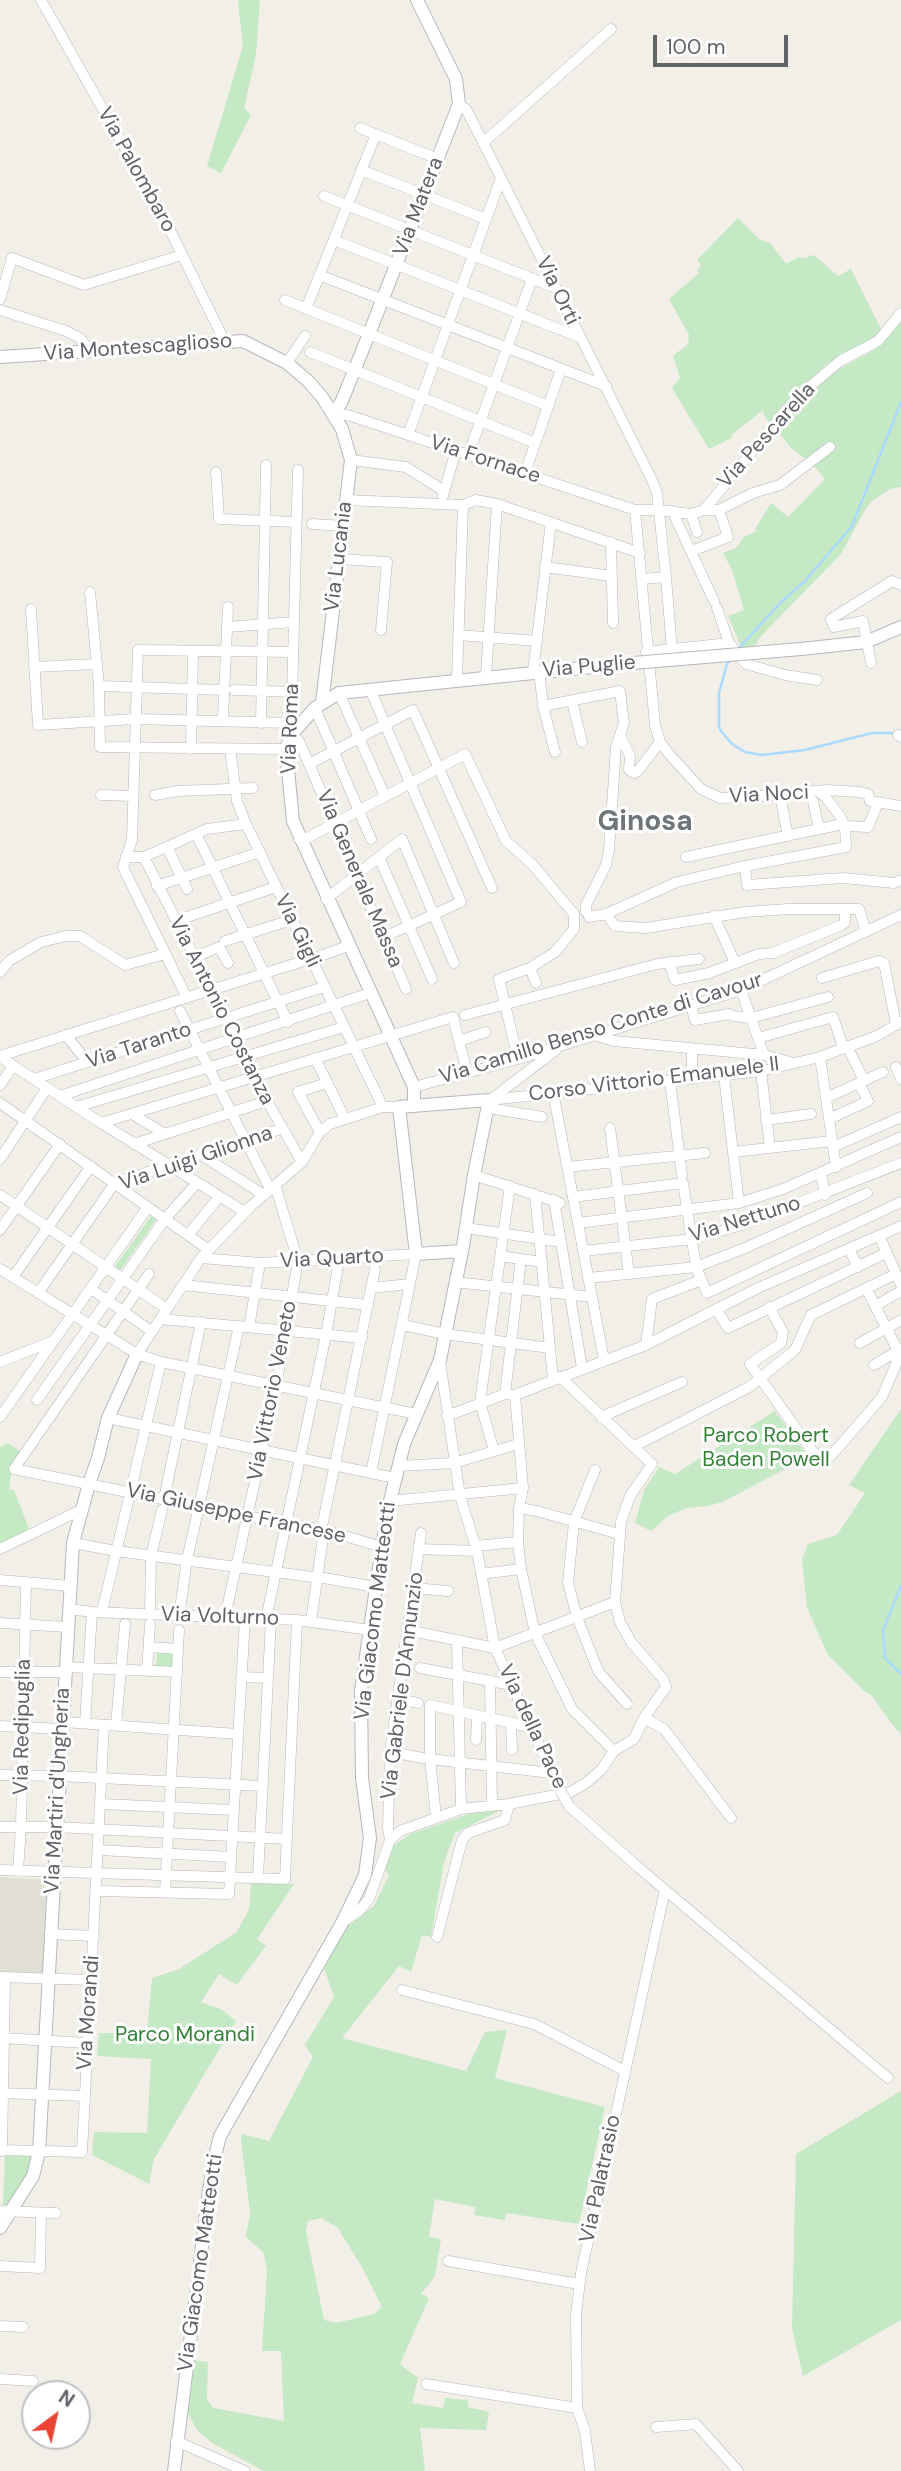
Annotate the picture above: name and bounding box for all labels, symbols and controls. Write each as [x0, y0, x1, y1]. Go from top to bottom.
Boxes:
scale bar [656, 21, 791, 65]
text: 100 m [666, 33, 726, 61]
street label: Via Palombaro [91, 103, 181, 237]
street label: Via Matera [389, 154, 449, 260]
street label: Via Orti [530, 252, 584, 330]
street label: Via Montescaglioso [43, 329, 233, 367]
street label: Via Pescarella [713, 378, 821, 494]
street label: Via Fornace [427, 430, 543, 490]
street label: Via Lucania [320, 500, 358, 614]
street label: Via Puglie [541, 650, 637, 684]
street label: Via Roma [277, 683, 305, 775]
street label: Via Noci [728, 780, 810, 810]
street label: Via Generale Massa [310, 786, 408, 972]
district label: Ginosa [597, 806, 693, 840]
street label: Via Gigli [268, 890, 326, 972]
street label: Via Antonio Costanza [163, 913, 279, 1109]
street label: Via Camillo Benso Conte di Cavour [436, 968, 766, 1090]
street label: Via Taranto [83, 1017, 195, 1075]
street label: Corso Vittorio Emanuele II [527, 1052, 781, 1108]
street label: Via Luigi Glionna [116, 1121, 276, 1197]
street label: Via Nettuno [686, 1191, 804, 1249]
street label: Via Quarto [279, 1244, 385, 1274]
street label: Via Vittorio Veneto [243, 1299, 303, 1483]
park label: Parco Robert Baden Powell [702, 1423, 830, 1473]
street label: Via Giuseppe Francese [124, 1478, 348, 1550]
street label: Via Giacomo Matteotti [350, 1500, 402, 1722]
street label: Via Gabriele D'Annunzio [377, 1571, 429, 1801]
street label: Via Volturno [160, 1602, 280, 1632]
street label: Via Redipuglia [9, 1659, 37, 1795]
street label: Via della Pace [492, 1661, 572, 1793]
street label: Via Martiri d'Ungheria [40, 1687, 76, 1895]
street label: Via Morandi [72, 1954, 106, 2072]
park label: Parco Morandi [115, 2022, 255, 2048]
street label: Via Palatrasio [575, 2113, 627, 2245]
street label: Via Giacomo Matteotti [173, 2152, 229, 2374]
north arrow [21, 2380, 91, 2450]
text: N [54, 2384, 79, 2413]

